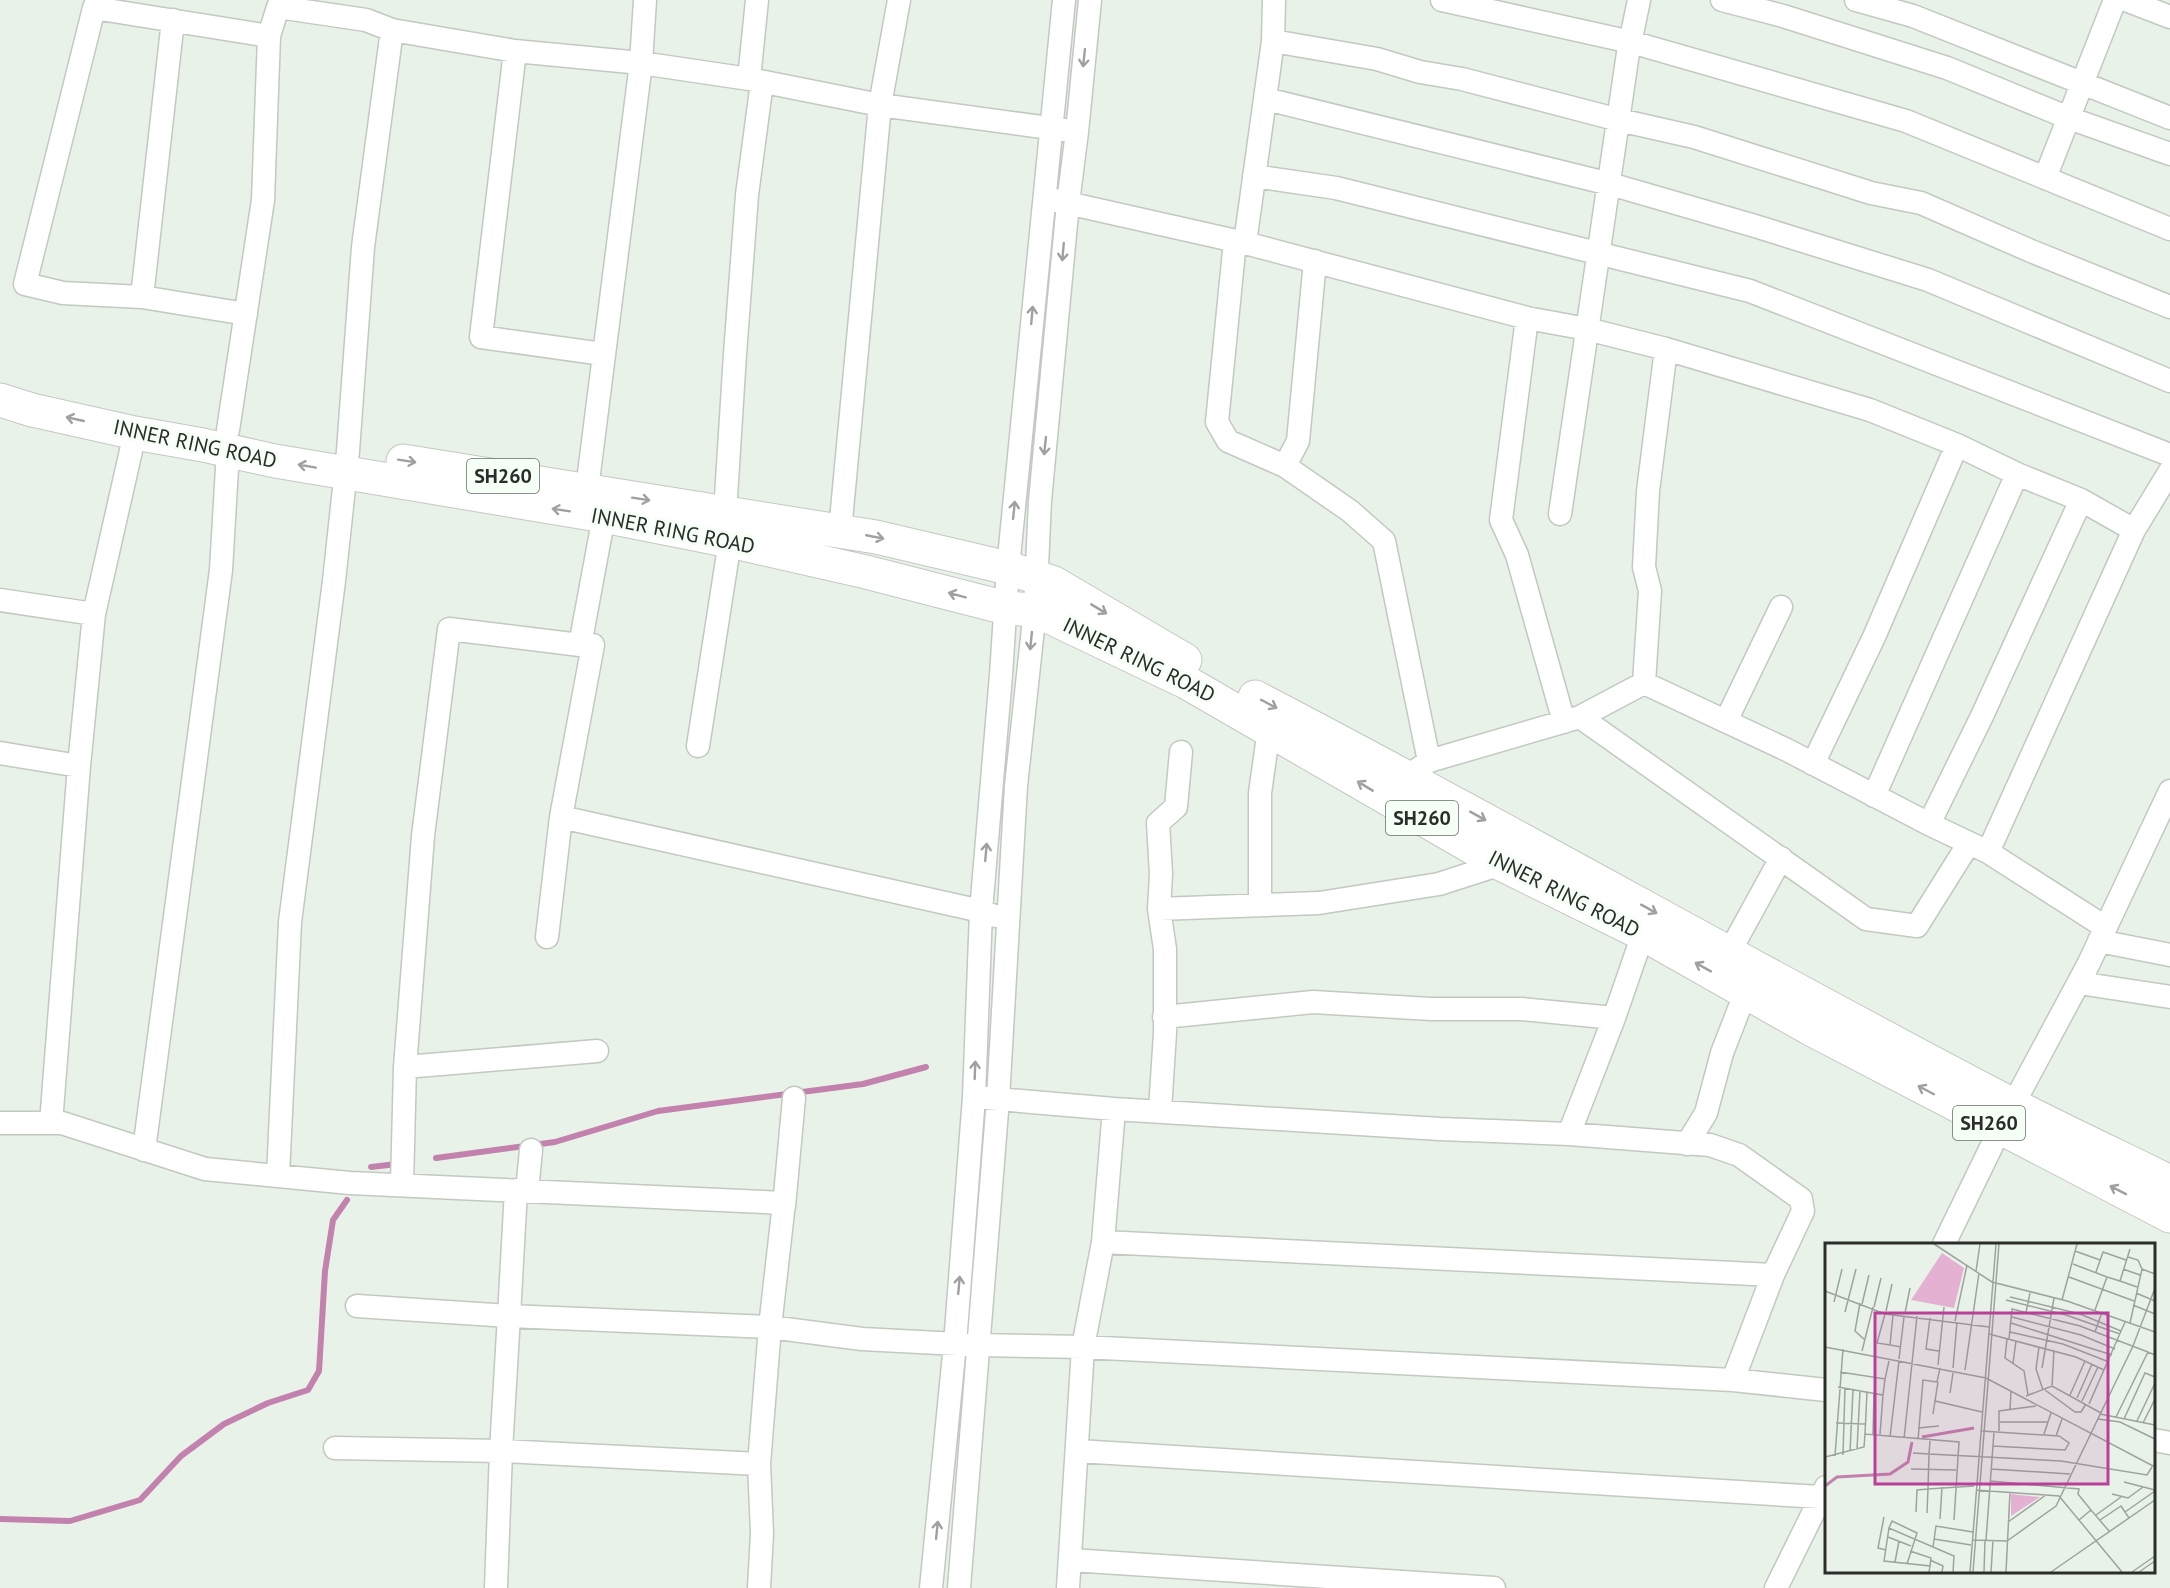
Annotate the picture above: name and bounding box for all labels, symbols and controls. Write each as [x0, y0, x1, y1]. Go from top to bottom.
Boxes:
one-way arrow [1078, 48, 1089, 68]
one-way arrow [1057, 242, 1068, 262]
one-way arrow [1027, 306, 1038, 326]
one-way arrow [66, 413, 85, 424]
street label: INNER RING ROAD [111, 413, 279, 474]
one-way arrow [1039, 436, 1050, 456]
one-way arrow [397, 456, 416, 467]
road number: SH260 [467, 459, 539, 493]
one-way arrow [298, 461, 317, 472]
one-way arrow [631, 494, 650, 505]
one-way arrow [1009, 500, 1020, 520]
street label: INNER RING ROAD [589, 501, 757, 560]
one-way arrow [552, 504, 572, 515]
one-way arrow [865, 532, 884, 543]
one-way arrow [948, 589, 967, 601]
one-way arrow [1090, 603, 1107, 615]
street label: INNER RING ROAD [1059, 611, 1220, 708]
one-way arrow [1025, 630, 1036, 650]
one-way arrow [1260, 698, 1277, 710]
one-way arrow [1357, 779, 1374, 791]
road number: SH260 [1386, 801, 1458, 835]
one-way arrow [1469, 810, 1486, 822]
one-way arrow [981, 843, 992, 863]
street label: INNER RING ROAD [1484, 844, 1644, 943]
one-way arrow [1640, 903, 1657, 915]
one-way arrow [1695, 961, 1712, 973]
one-way arrow [970, 1060, 981, 1080]
one-way arrow [1918, 1084, 1936, 1095]
road number: SH260 [1953, 1106, 2025, 1140]
one-way arrow [2109, 1183, 2127, 1195]
inset map [1825, 1243, 2155, 1573]
one-way arrow [954, 1276, 965, 1296]
one-way arrow [932, 1520, 943, 1540]

